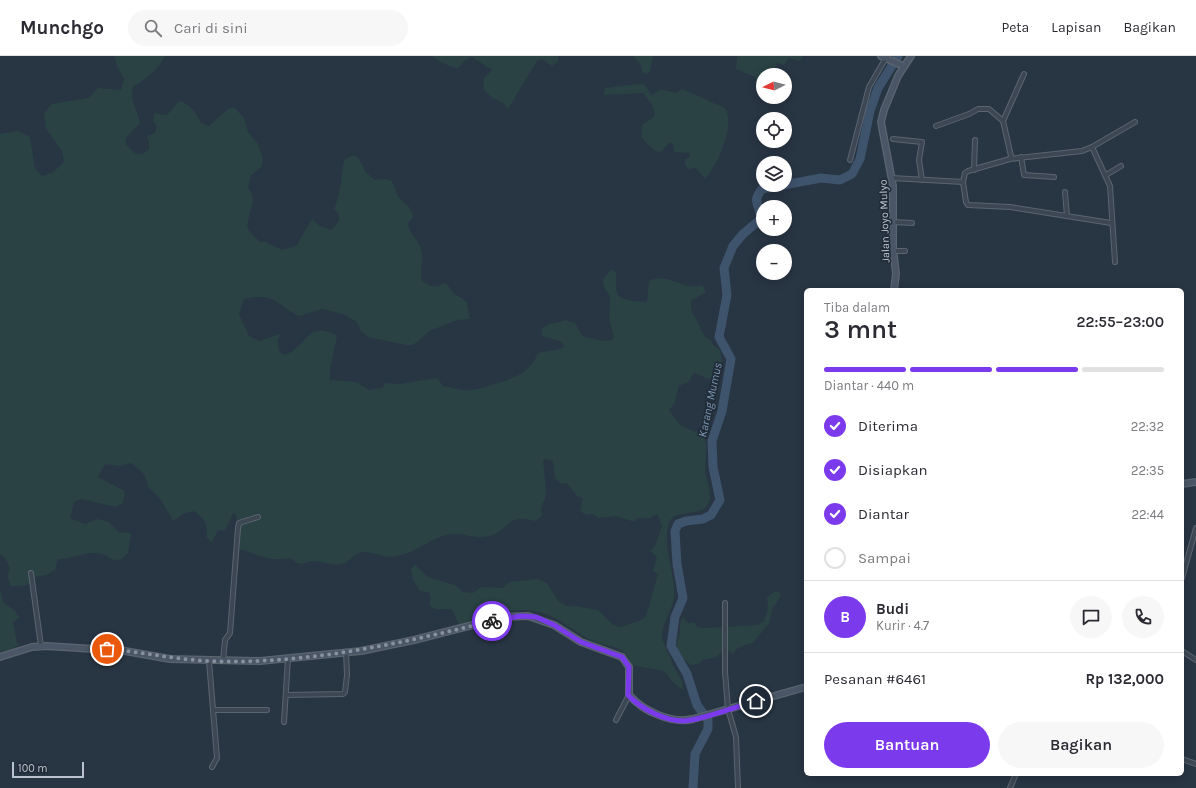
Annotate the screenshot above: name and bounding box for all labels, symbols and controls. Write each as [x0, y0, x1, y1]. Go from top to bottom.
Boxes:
search box [128, 10, 408, 46]
text: Munchgo [20, 17, 104, 39]
icon: search [142, 17, 164, 39]
text: Cari di sini [174, 19, 248, 37]
text: Peta [1001, 19, 1029, 36]
text: Lapisan [1051, 19, 1101, 36]
text: Bagikan [1123, 19, 1176, 36]
north arrow [756, 68, 792, 104]
map controls [756, 68, 792, 280]
button: locate [756, 112, 792, 148]
button: layers [756, 156, 792, 192]
street label: Jalan Joyo Mulyo [877, 179, 892, 263]
button: + [756, 200, 792, 236]
button: − [756, 244, 792, 280]
text: Tiba dalam [824, 300, 890, 315]
text: 22:55–23:00 [1076, 313, 1164, 331]
text: 3 mnt [824, 314, 897, 345]
water label: Karang Mumus [695, 361, 725, 439]
text: Diantar · 440 m [824, 378, 914, 393]
icon: check [824, 415, 846, 437]
text: Diterima [858, 417, 918, 435]
text: 22:32 [1131, 419, 1164, 434]
icon: check [824, 459, 846, 481]
text: Disiapkan [858, 461, 928, 479]
text: 22:35 [1131, 463, 1164, 478]
icon: check [824, 503, 846, 525]
text: Diantar [858, 505, 909, 523]
text: 22:44 [1131, 507, 1164, 522]
text: Sampai [858, 549, 911, 567]
button: chat [1070, 596, 1112, 638]
button: phone [1122, 596, 1164, 638]
text: Budi [876, 600, 909, 618]
courier [472, 601, 512, 641]
text: B [840, 608, 850, 626]
icon: bike [481, 610, 503, 632]
text: Kurir · 4.7 [876, 618, 929, 633]
pin [90, 632, 124, 666]
icon: bag [96, 638, 118, 660]
text: Pesanan #6461 [824, 670, 926, 688]
text: Rp 132,000 [1085, 670, 1164, 688]
pin [739, 684, 773, 718]
icon: home [745, 690, 767, 712]
button: Bantuan [824, 722, 990, 768]
button: Bagikan [998, 722, 1164, 768]
scale bar [12, 760, 84, 779]
text: 100 m [18, 762, 48, 775]

